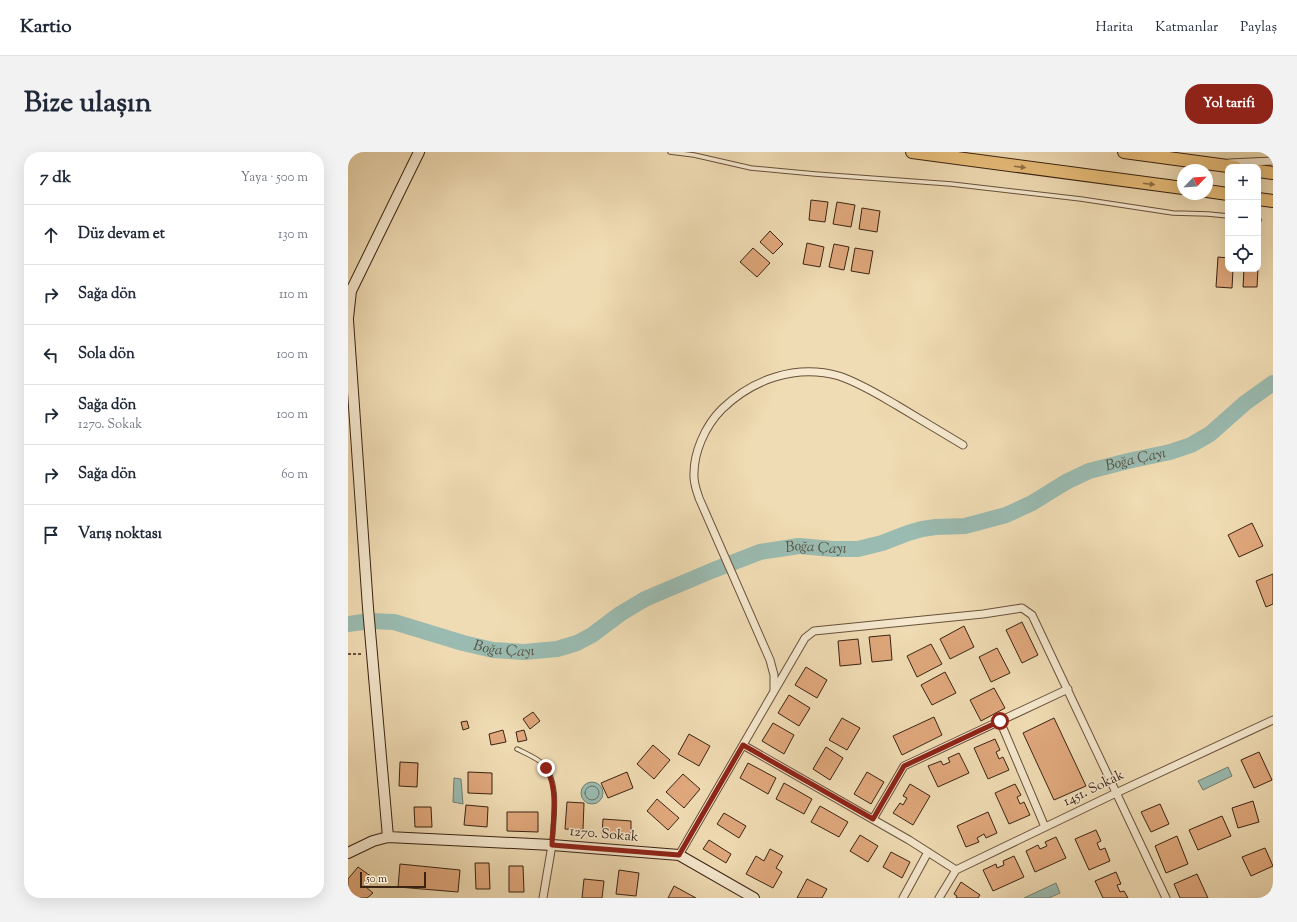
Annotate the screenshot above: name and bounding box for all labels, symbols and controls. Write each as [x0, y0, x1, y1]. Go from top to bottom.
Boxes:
text: Kartio [20, 14, 72, 41]
text: Harita [1096, 18, 1133, 38]
text: Katmanlar [1155, 18, 1218, 38]
text: Paylaş [1240, 18, 1277, 38]
text: Bize ulaşın [24, 84, 152, 124]
button: Yol tarifi [1185, 84, 1273, 124]
one-way arrow [1014, 164, 1026, 170]
north arrow [1177, 164, 1213, 200]
map controls [1225, 164, 1261, 272]
button: + [1225, 164, 1261, 200]
text: 7 dk [40, 166, 71, 190]
text: Yaya · 500 m [241, 169, 308, 187]
one-way arrow [1143, 180, 1155, 187]
button: − [1225, 200, 1261, 236]
icon: ahead [40, 224, 62, 246]
text: Düz devam et [78, 224, 165, 245]
text: 130 m [278, 226, 308, 244]
button: locate [1225, 236, 1261, 272]
icon: right [40, 284, 62, 306]
text: Sağa dön [78, 284, 136, 305]
text: 110 m [279, 286, 308, 304]
icon: left [40, 344, 62, 366]
text: Sola dön [78, 344, 135, 365]
text: 100 m [276, 346, 308, 364]
text: Sağa dön [78, 395, 136, 416]
icon: right [40, 404, 62, 426]
text: 100 m [276, 406, 308, 424]
text: 1270. Sokak [78, 416, 142, 434]
water label: Boğa Çayı [1103, 443, 1168, 477]
icon: right [40, 464, 62, 486]
text: Sağa dön [78, 464, 136, 485]
text: 60 m [281, 466, 308, 484]
icon: arrive [40, 524, 62, 546]
text: Varış noktası [78, 524, 162, 545]
water label: Boğa Çayı [784, 535, 847, 560]
water label: Boğa Çayı [471, 635, 536, 663]
route start [991, 712, 1009, 730]
route end [537, 759, 555, 777]
street label: 1451. Sokak [1060, 765, 1128, 812]
street label: 1270. Sokak [569, 822, 640, 848]
scale bar [360, 870, 426, 889]
text: 50 m [366, 871, 387, 887]

